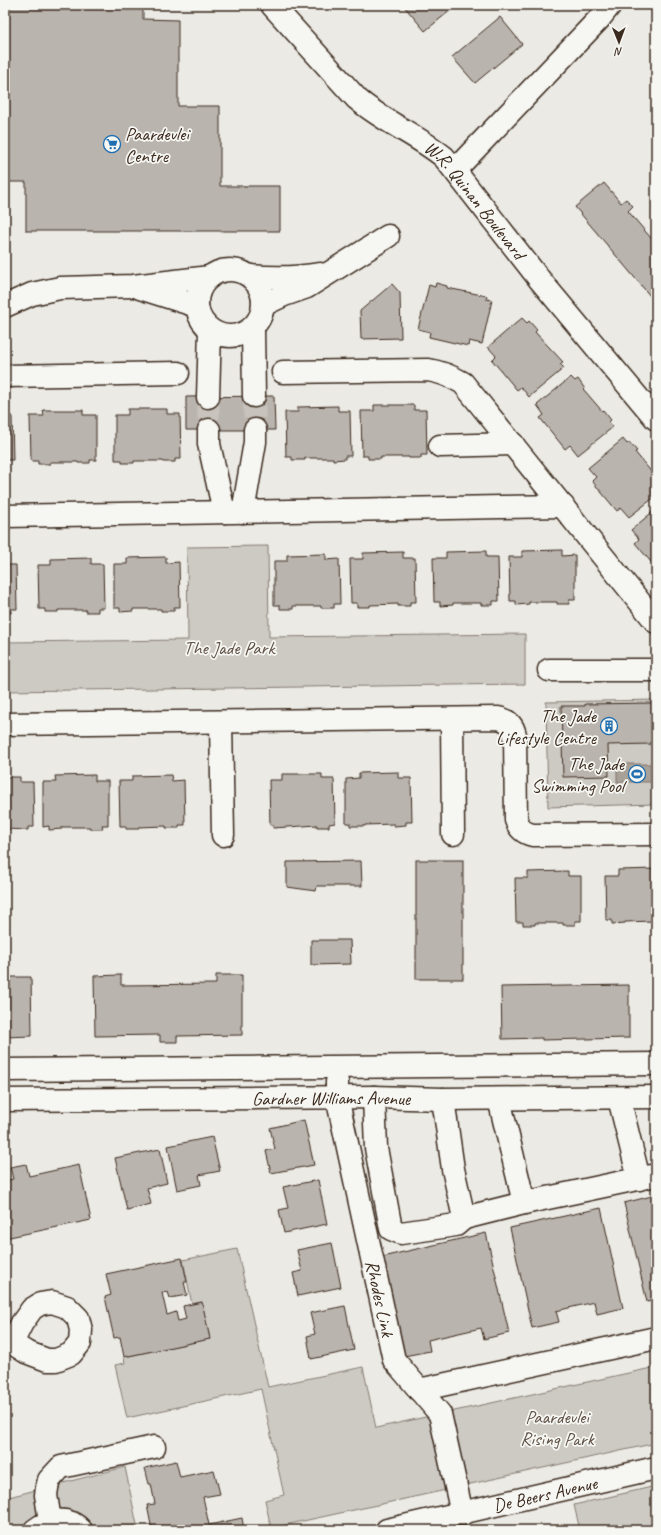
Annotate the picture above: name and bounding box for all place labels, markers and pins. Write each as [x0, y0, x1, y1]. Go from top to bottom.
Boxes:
place label: Paardevlei Centre [125, 122, 191, 168]
supermarket icon: Paardevlei Centre [102, 134, 122, 154]
place label: The Jade Lifestyle Centre [496, 704, 598, 750]
building icon: The Jade Lifestyle Centre [599, 716, 619, 736]
place label: The Jade Swimming Pool [531, 752, 628, 798]
sports icon: The Jade Swimming Pool [627, 764, 647, 784]

